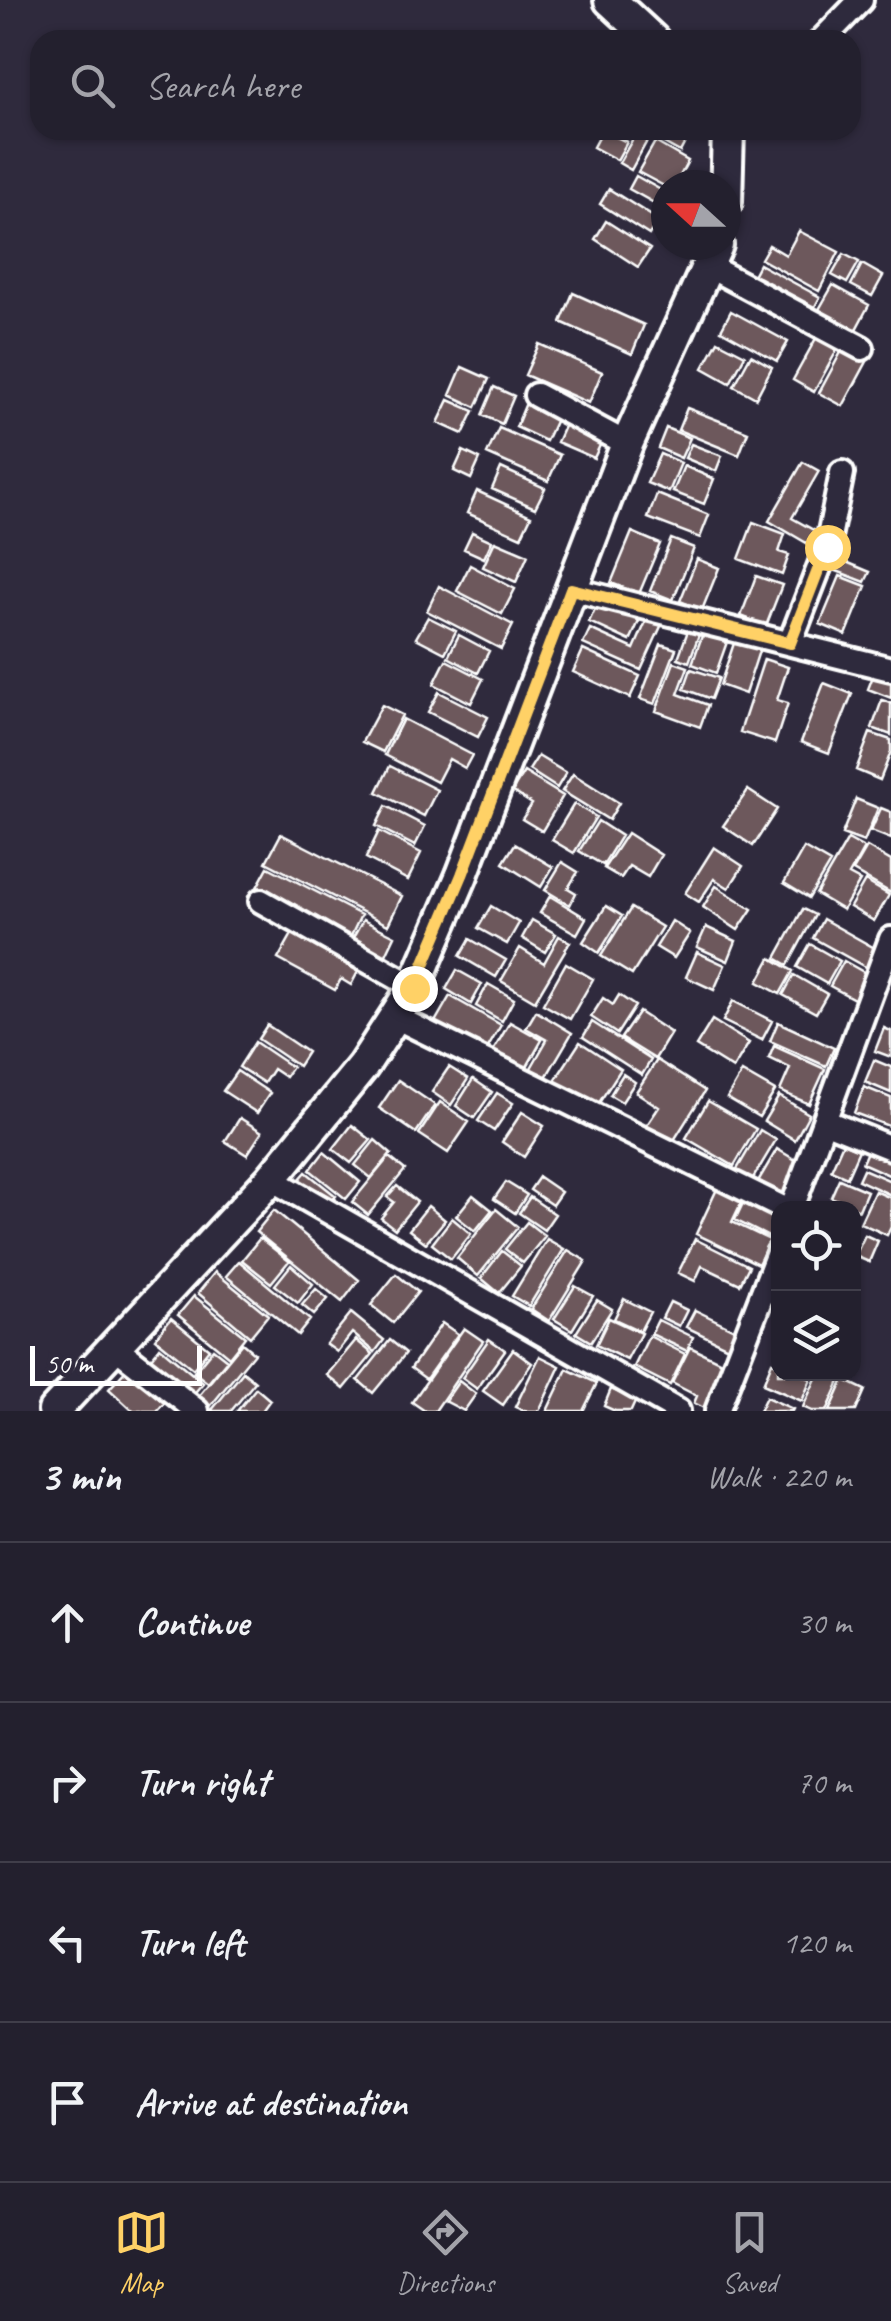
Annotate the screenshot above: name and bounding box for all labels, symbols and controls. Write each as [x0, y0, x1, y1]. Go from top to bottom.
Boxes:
search box [30, 30, 861, 140]
icon: search [65, 58, 120, 113]
text: Search here [145, 62, 300, 109]
north arrow [651, 170, 741, 260]
route start [805, 525, 851, 571]
route end [392, 966, 438, 1012]
map controls [771, 1201, 861, 1381]
button: locate [771, 1201, 861, 1291]
button: layers [771, 1291, 861, 1381]
scale bar [30, 1341, 202, 1386]
text: 50 m [45, 1346, 93, 1381]
text: 3 min [40, 1450, 120, 1503]
text: Walk · 220 m [707, 1456, 851, 1497]
icon: ahead [40, 1595, 95, 1650]
text: Continue [135, 1599, 249, 1646]
text: 30 m [797, 1602, 851, 1643]
icon: right [40, 1755, 95, 1810]
text: Turn right [135, 1759, 269, 1806]
text: 70 m [797, 1762, 851, 1803]
icon: left [40, 1915, 95, 1970]
text: Turn left [135, 1919, 245, 1966]
text: 120 m [782, 1922, 851, 1963]
icon: arrive [40, 2075, 95, 2130]
text: Arrive at destination [135, 2079, 407, 2126]
tab: Map [114, 2205, 169, 2300]
tab: Directions [397, 2205, 494, 2300]
tab: Saved [722, 2205, 777, 2300]

